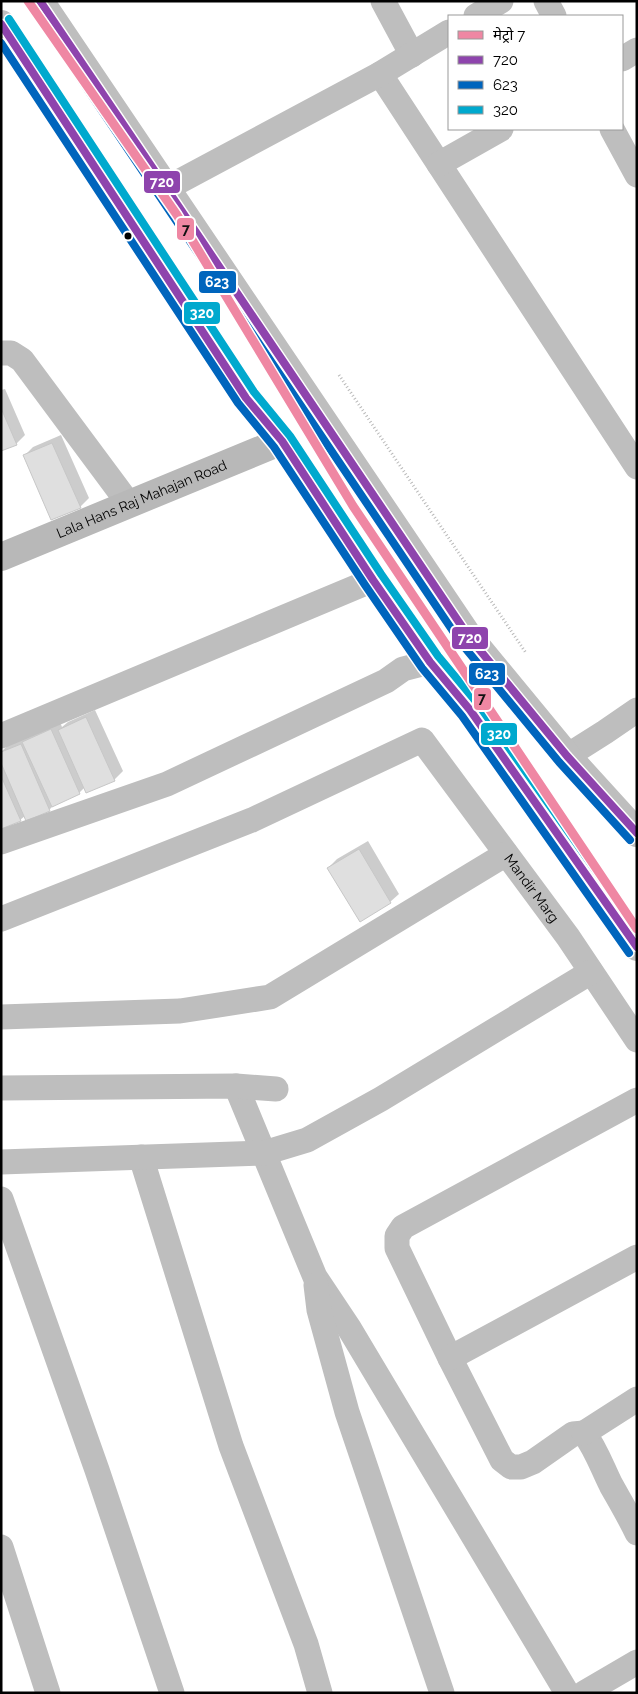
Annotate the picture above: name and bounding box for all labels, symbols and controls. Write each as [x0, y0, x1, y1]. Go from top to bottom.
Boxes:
legend [448, 15, 623, 130]
text: मेट्रो 7 [493, 26, 525, 44]
text: 720 [493, 51, 518, 69]
text: 623 [493, 76, 518, 94]
text: 320 [493, 101, 518, 119]
line badge: 720 [143, 170, 181, 194]
text: 720 [150, 174, 174, 190]
line badge: 7 [176, 217, 195, 241]
text: 7 [182, 221, 190, 237]
unlabelled marker [123, 231, 133, 241]
line badge: 623 [198, 270, 237, 294]
text: 623 [205, 274, 229, 290]
line badge: 320 [183, 301, 221, 325]
text: 320 [190, 305, 214, 321]
street label: Lala Hans Raj Mahajan Road [54, 457, 229, 541]
line badge: 720 [451, 626, 489, 650]
text: 720 [458, 630, 482, 646]
line badge: 623 [468, 662, 506, 686]
text: 623 [475, 666, 499, 682]
line badge: 7 [473, 687, 492, 711]
text: 7 [478, 690, 486, 706]
line badge: 320 [480, 722, 518, 746]
text: 320 [487, 726, 511, 742]
street label: Mandir Marg [501, 851, 562, 925]

